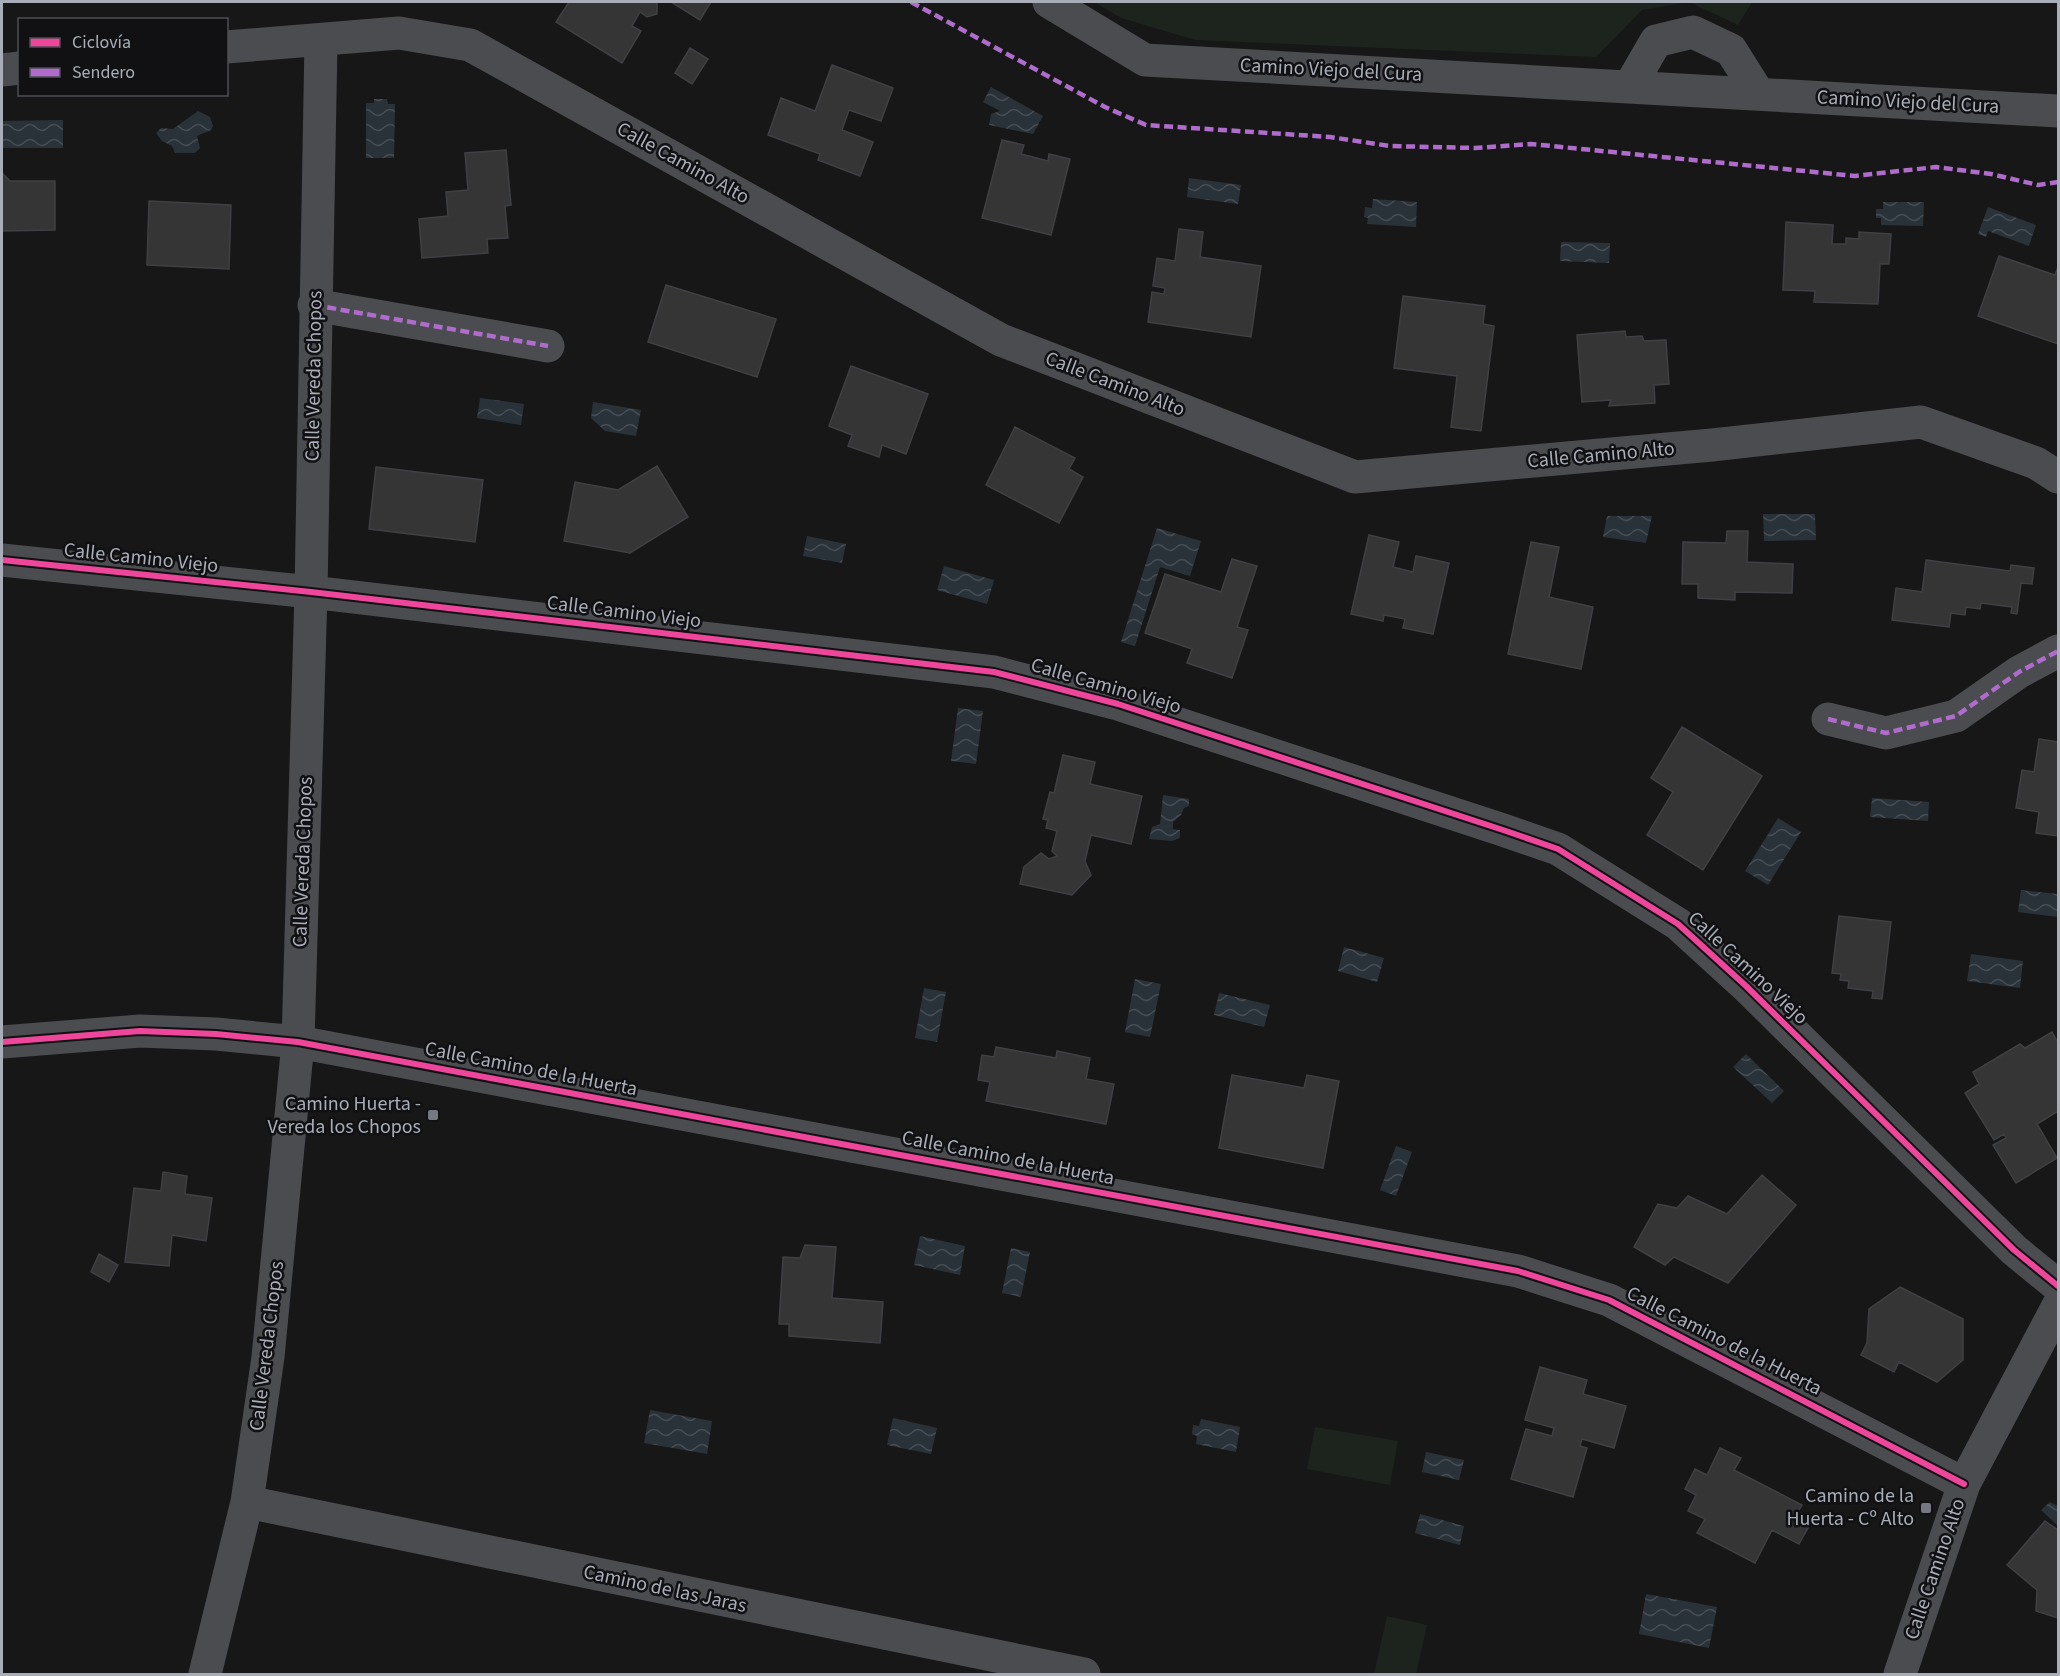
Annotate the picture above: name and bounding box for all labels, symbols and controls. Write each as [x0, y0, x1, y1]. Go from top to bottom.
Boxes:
legend [18, 18, 228, 96]
text: Ciclovía [72, 30, 131, 55]
street label: Camino Viejo del Cura [1239, 51, 1423, 89]
text: Sendero [72, 60, 135, 85]
street label: Camino Viejo del Cura [1816, 83, 2000, 121]
street label: Calle Camino Alto [612, 115, 754, 211]
street label: Calle Vereda Chopos [299, 290, 329, 462]
street label: Calle Camino Alto [1041, 344, 1189, 424]
street label: Calle Camino Alto [1526, 435, 1676, 475]
street label: Calle Camino Viejo [62, 536, 220, 580]
street label: Calle Camino Viejo [545, 589, 703, 635]
street label: Calle Camino Viejo [1027, 651, 1185, 721]
street label: Calle Vereda Chopos [286, 776, 320, 948]
street label: Calle Camino Viejo [1682, 905, 1814, 1031]
street label: Calle Camino de la Huerta [422, 1035, 640, 1103]
place label: Camino Huerta - Vereda los Chopos [268, 1090, 421, 1141]
marker: Camino Huerta - Vereda los Chopos [426, 1108, 440, 1122]
street label: Calle Camino de la Huerta [899, 1124, 1117, 1192]
street label: Calle Vereda Chopos [243, 1260, 291, 1432]
street label: Calle Camino de la Huerta [1622, 1280, 1826, 1402]
place label: Camino de la Huerta - Cº Alto [1787, 1482, 1914, 1533]
street label: Calle Camino Alto [1898, 1495, 1972, 1643]
marker: Camino de la Huerta - Cº Alto [1919, 1501, 1933, 1515]
street label: Camino de las Jaras [581, 1558, 749, 1620]

